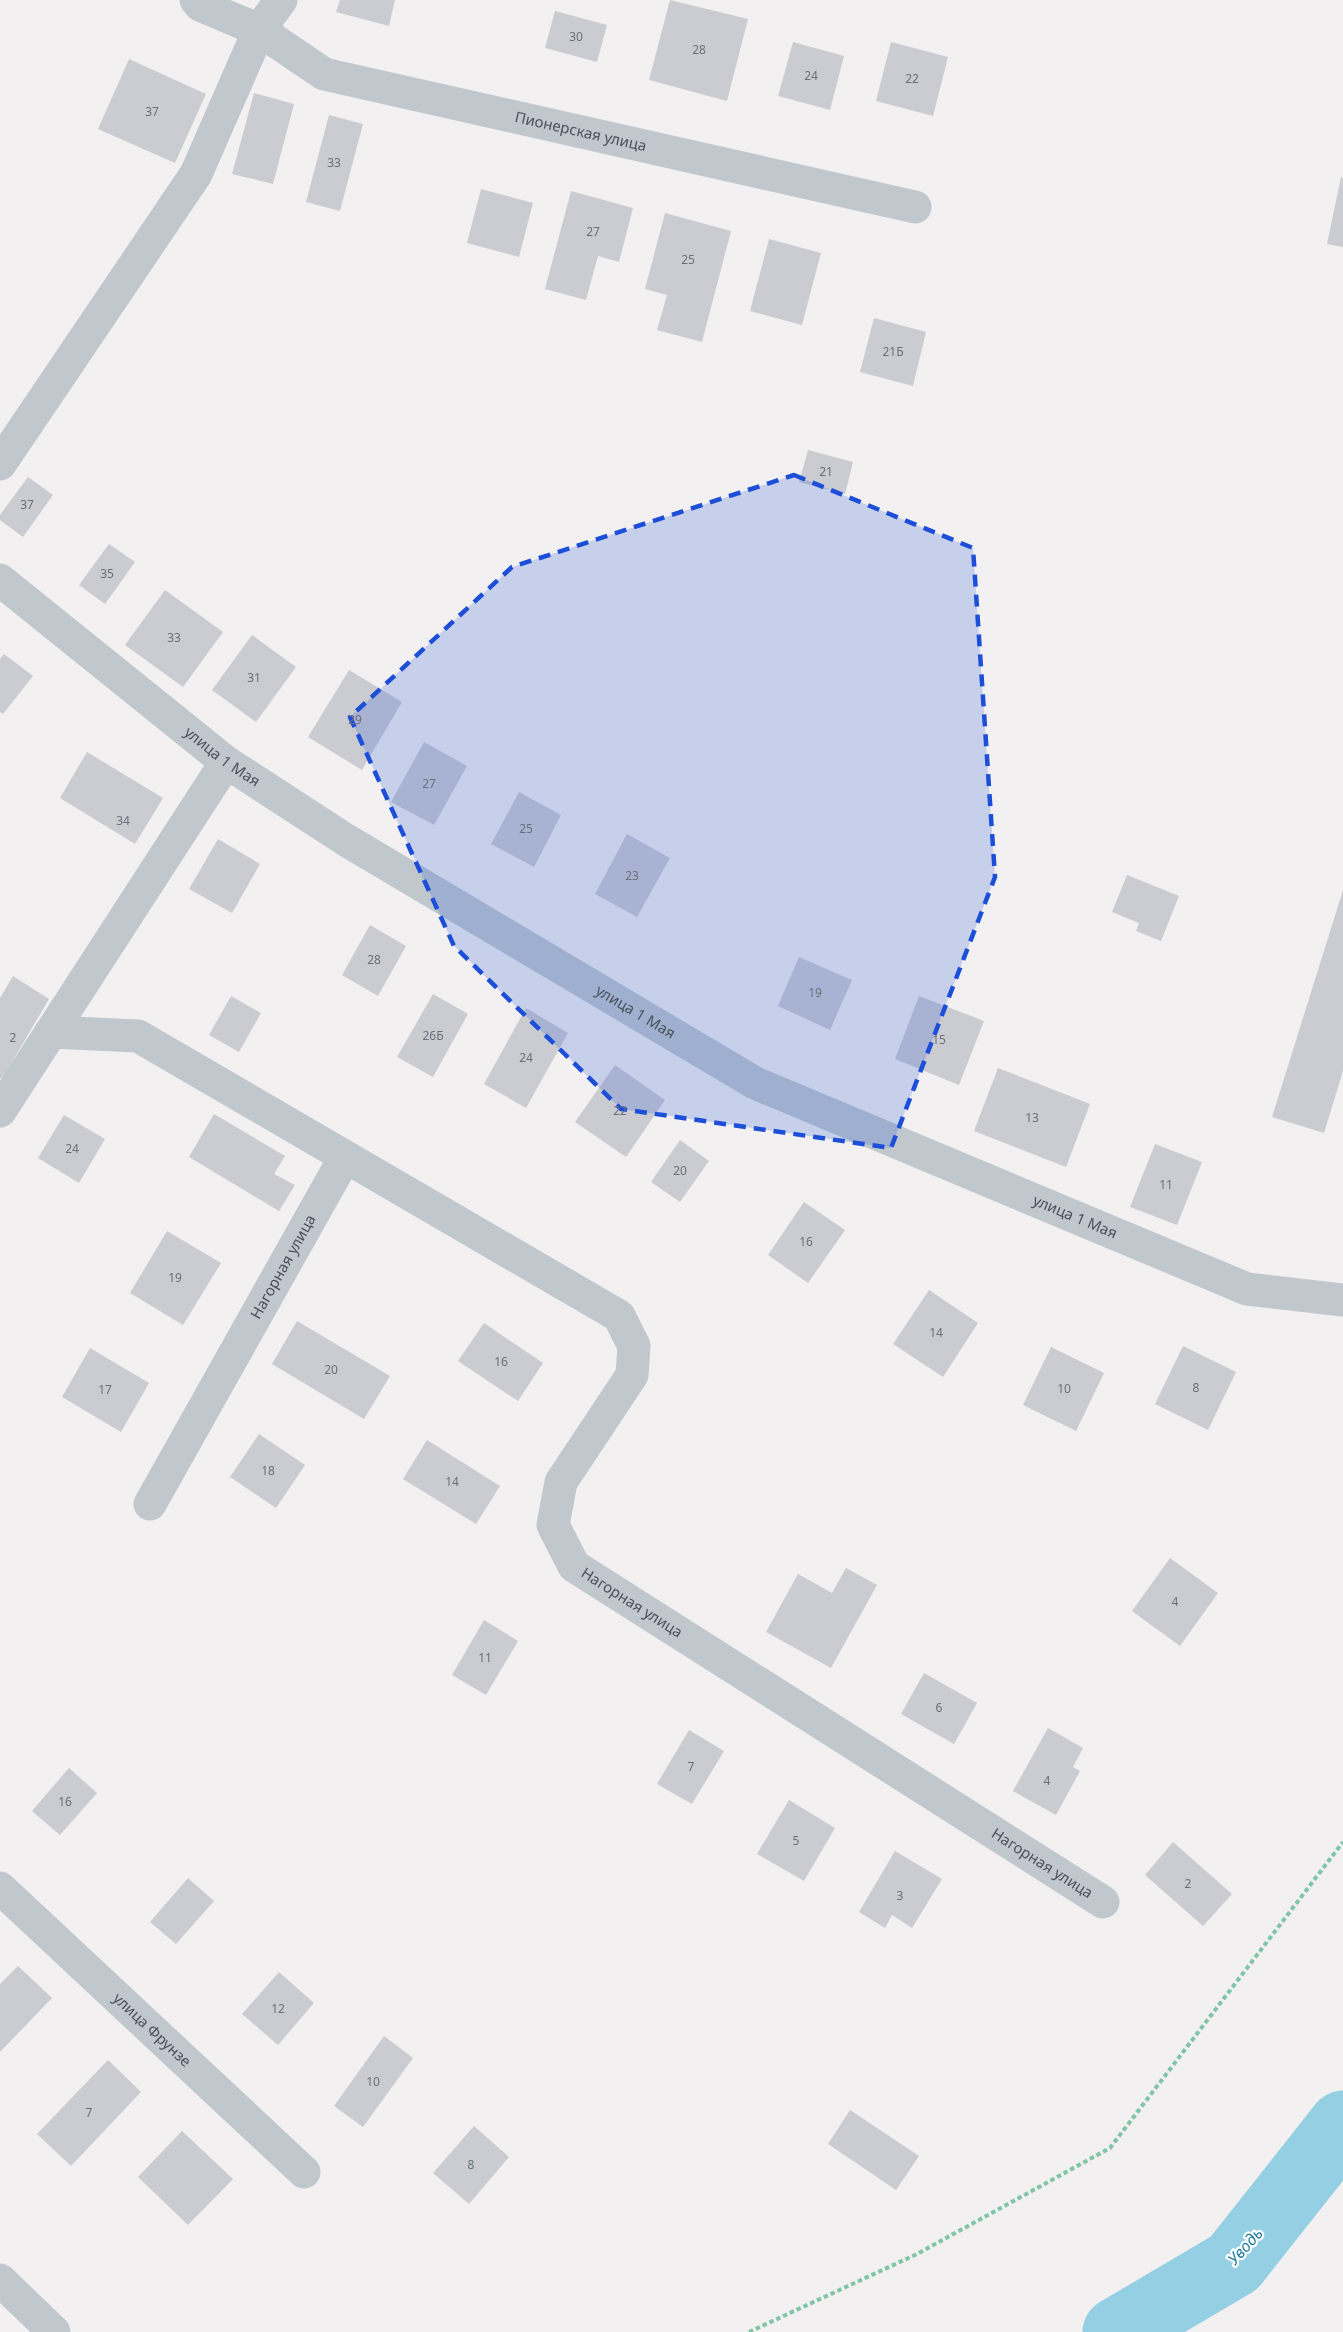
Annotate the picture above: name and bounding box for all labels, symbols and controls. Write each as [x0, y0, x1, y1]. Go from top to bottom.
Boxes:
house number: 30 [569, 28, 583, 45]
house number: 28 [692, 41, 706, 58]
house number: 24 [804, 67, 818, 84]
house number: 22 [905, 70, 919, 87]
house number: 37 [145, 103, 159, 120]
street label: Пионерская улица [513, 106, 649, 155]
house number: 33 [327, 154, 341, 171]
house number: 27 [586, 223, 600, 240]
house number: 25 [681, 251, 695, 268]
house number: 21Б [882, 343, 904, 360]
house number: 21 [819, 463, 833, 480]
house number: 37 [20, 496, 34, 513]
house number: 35 [100, 565, 114, 582]
house number: 33 [167, 629, 181, 646]
house number: 31 [247, 669, 261, 686]
house number: 29 [348, 711, 362, 728]
street label: улица 1 Мая [181, 721, 264, 791]
house number: 27 [422, 775, 436, 792]
house number: 34 [116, 812, 130, 829]
house number: 25 [519, 820, 533, 837]
house number: 23 [625, 867, 639, 884]
house number: 28 [367, 951, 381, 968]
street label: улица 1 Мая [592, 980, 680, 1043]
house number: 19 [808, 984, 822, 1001]
house number: 26Б [422, 1027, 444, 1044]
house number: 2 [10, 1029, 17, 1046]
house number: 15 [932, 1031, 946, 1048]
house number: 24 [519, 1049, 533, 1066]
house number: 22 [613, 1102, 627, 1119]
house number: 13 [1025, 1109, 1039, 1126]
house number: 24 [65, 1140, 79, 1157]
house number: 20 [673, 1162, 687, 1179]
house number: 11 [1159, 1176, 1173, 1193]
street label: улица 1 Мая [1030, 1190, 1121, 1243]
street label: Нагорная улица [245, 1211, 320, 1322]
house number: 16 [799, 1233, 813, 1250]
house number: 19 [168, 1269, 182, 1286]
house number: 14 [929, 1324, 943, 1341]
house number: 16 [494, 1353, 508, 1370]
house number: 20 [324, 1361, 338, 1378]
house number: 8 [1193, 1379, 1200, 1396]
house number: 10 [1057, 1380, 1071, 1397]
house number: 17 [98, 1381, 112, 1398]
house number: 18 [261, 1462, 275, 1479]
house number: 14 [445, 1473, 459, 1490]
street label: Нагорная улица [578, 1562, 687, 1642]
house number: 4 [1172, 1593, 1179, 1610]
house number: 11 [478, 1649, 492, 1666]
house number: 6 [936, 1699, 943, 1716]
house number: 7 [688, 1758, 695, 1775]
house number: 4 [1044, 1772, 1051, 1789]
house number: 16 [58, 1793, 72, 1810]
street label: Нагорная улица [988, 1823, 1097, 1902]
house number: 5 [793, 1832, 800, 1849]
house number: 2 [1185, 1875, 1192, 1892]
house number: 3 [897, 1887, 904, 1904]
street label: улица Фрунзе [109, 1988, 196, 2071]
house number: 12 [271, 2000, 285, 2017]
house number: 10 [366, 2073, 380, 2090]
house number: 7 [86, 2104, 93, 2121]
house number: 8 [468, 2156, 475, 2173]
water label: Уводь [1222, 2223, 1268, 2269]

